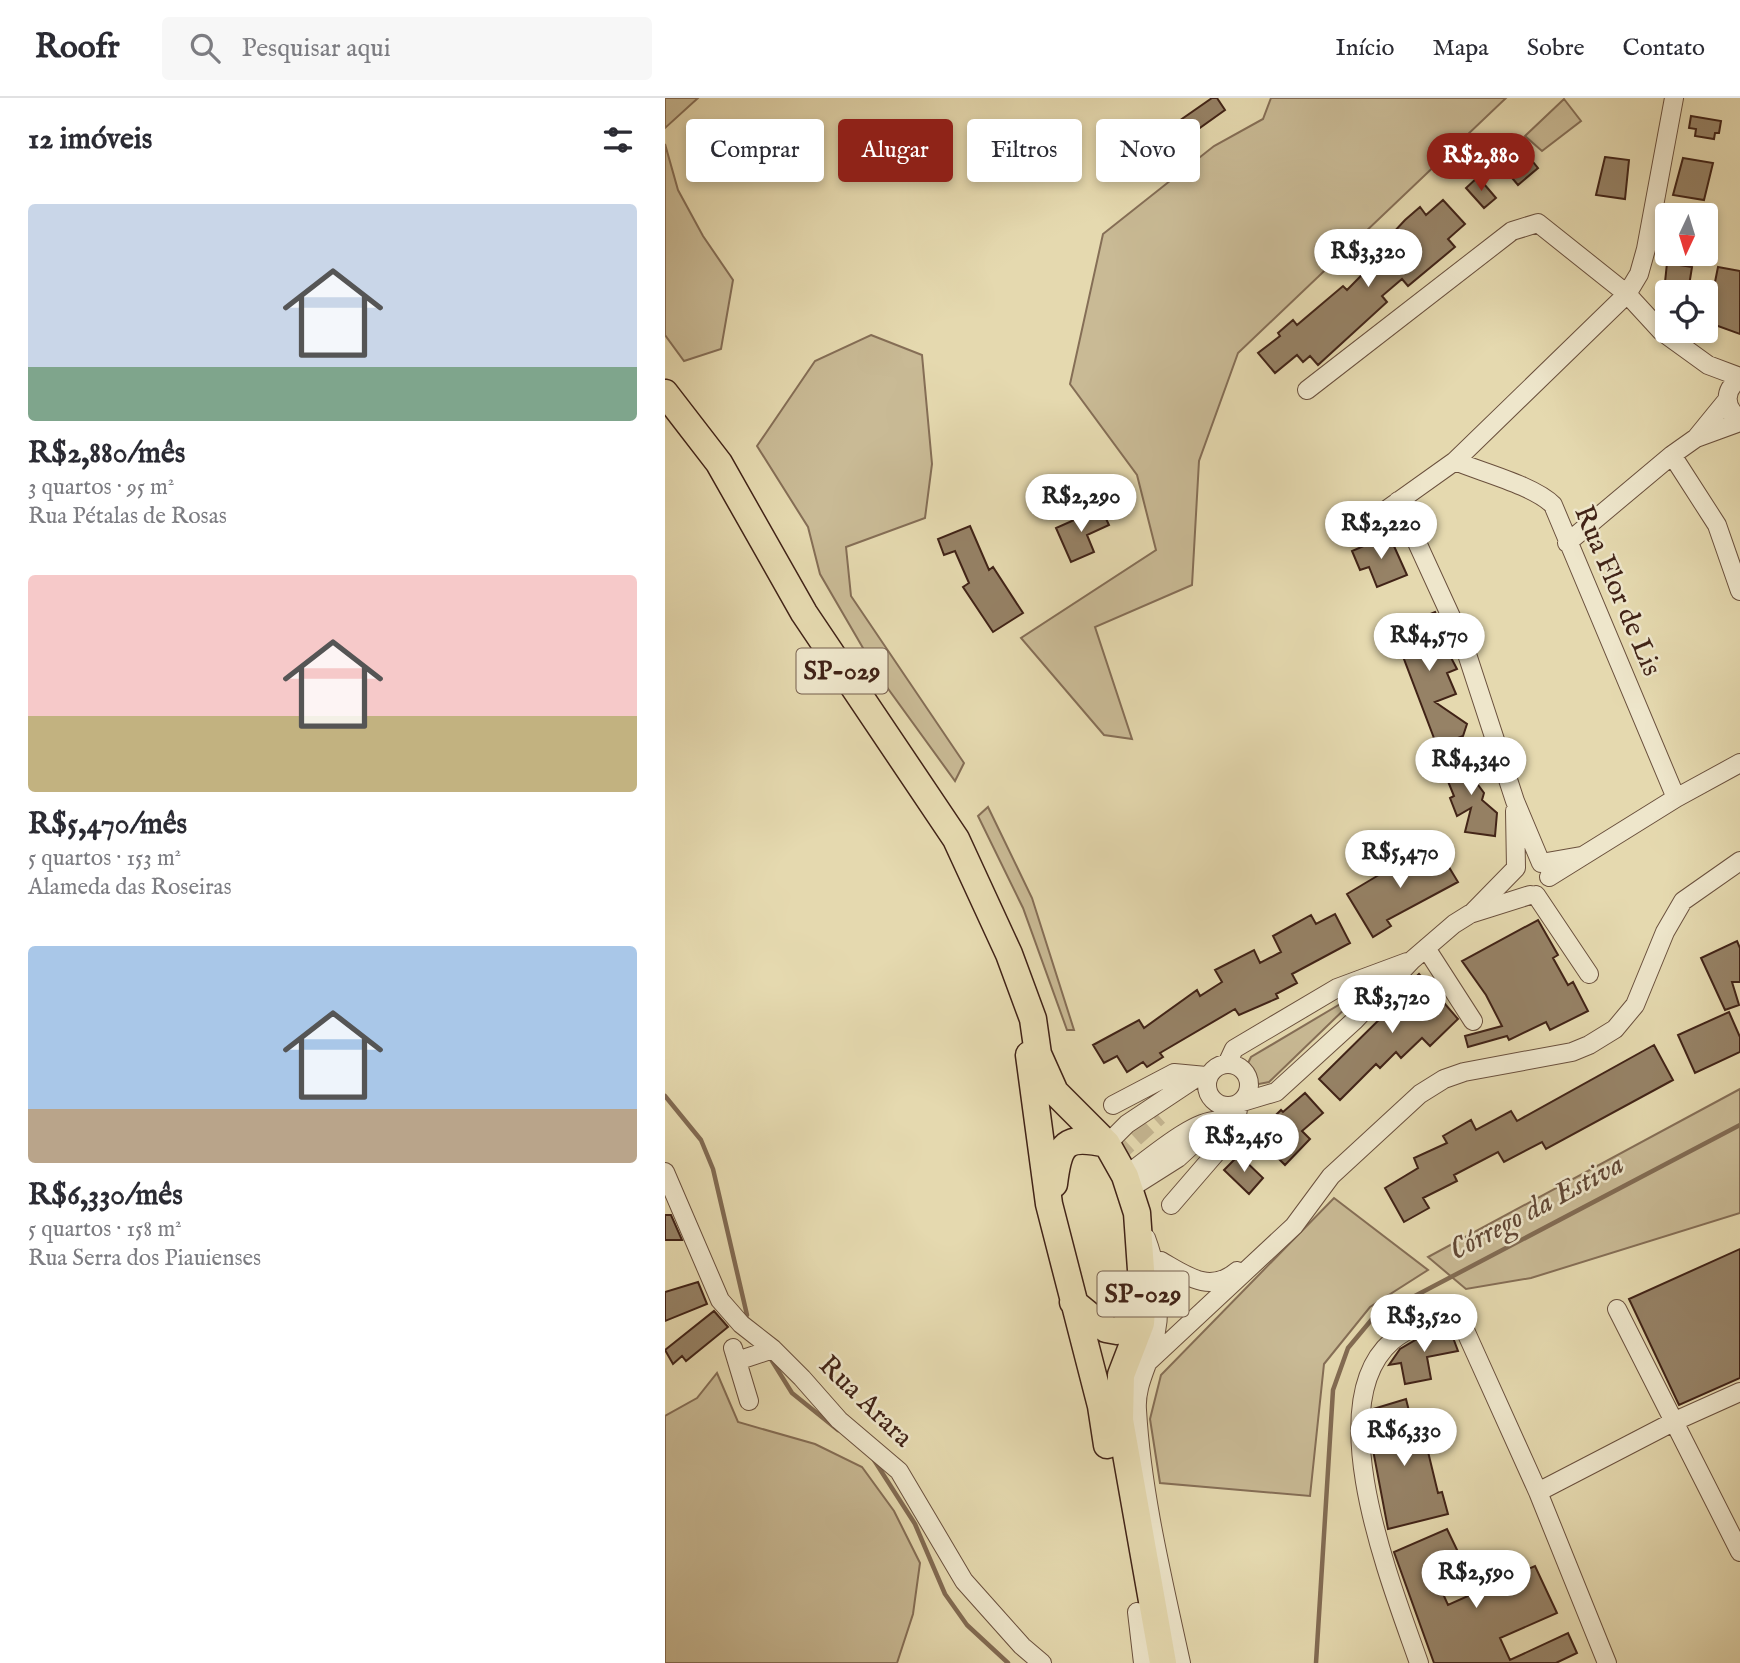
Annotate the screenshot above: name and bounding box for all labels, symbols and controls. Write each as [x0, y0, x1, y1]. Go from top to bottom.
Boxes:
search box [162, 17, 652, 80]
text: Roofr [35, 27, 120, 69]
icon: search [186, 29, 224, 67]
text: Pesquisar aqui [242, 32, 391, 65]
text: Início [1335, 33, 1394, 64]
text: Mapa [1432, 33, 1489, 64]
text: Sobre [1527, 33, 1585, 64]
text: Contato [1623, 33, 1705, 64]
chip: Comprar [686, 119, 824, 182]
chip: Alugar [838, 119, 953, 182]
chip: Filtros [967, 119, 1082, 182]
chip: Novo [1096, 119, 1200, 182]
text: 12 imóveis [28, 121, 152, 159]
icon: filters [599, 121, 637, 159]
pin: R$2,880 [1416, 134, 1546, 193]
text: R$2,880 [1443, 141, 1519, 170]
north arrow [1655, 203, 1719, 266]
map controls [1655, 203, 1718, 343]
pin: R$3,320 [1303, 230, 1433, 289]
text: R$3,320 [1330, 237, 1406, 266]
icon: home [270, 250, 396, 376]
button: locate [1655, 280, 1718, 343]
text: R$2,880/mês [28, 435, 185, 473]
text: 3 quartos · 95 m² [28, 473, 174, 502]
pin: R$2,290 [1016, 474, 1146, 534]
text: R$2,290 [1041, 482, 1121, 511]
street label: Rua Flor de Lis [1565, 501, 1669, 681]
text: Rua Pétalas de Rosas [28, 502, 227, 531]
pin: R$2,220 [1316, 502, 1446, 561]
text: R$2,220 [1341, 509, 1421, 538]
pin: R$4,570 [1364, 614, 1494, 673]
icon: home [270, 621, 396, 747]
text: R$4,570 [1390, 621, 1468, 650]
road number: SP-029 [797, 649, 887, 694]
pin: R$4,340 [1406, 738, 1536, 797]
text: R$4,340 [1431, 745, 1511, 774]
text: R$5,470/mês [28, 806, 187, 844]
pin: R$5,470 [1335, 830, 1465, 890]
text: R$5,470 [1361, 838, 1439, 867]
text: 5 quartos · 153 m² [28, 844, 181, 873]
text: Alameda das Roseiras [28, 873, 232, 902]
pin: R$3,720 [1327, 976, 1457, 1035]
text: R$3,720 [1354, 983, 1430, 1012]
icon: home [270, 992, 396, 1118]
pin: R$2,450 [1179, 1114, 1309, 1174]
text: R$2,450 [1205, 1122, 1283, 1151]
water label: Córrego da Estiva [1443, 1146, 1631, 1270]
text: R$6,330/mês [28, 1177, 183, 1215]
text: 5 quartos · 158 m² [28, 1215, 182, 1244]
text: Rua Serra dos Piauienses [28, 1244, 261, 1273]
road number: SP-029 [1098, 1272, 1189, 1316]
pin: R$3,520 [1359, 1294, 1489, 1354]
text: R$3,520 [1386, 1302, 1462, 1331]
street label: Rua Arara [811, 1349, 920, 1456]
pin: R$6,330 [1339, 1408, 1469, 1468]
text: R$6,330 [1367, 1416, 1441, 1445]
pin: R$2,590 [1411, 1550, 1541, 1610]
text: R$2,590 [1438, 1558, 1514, 1587]

